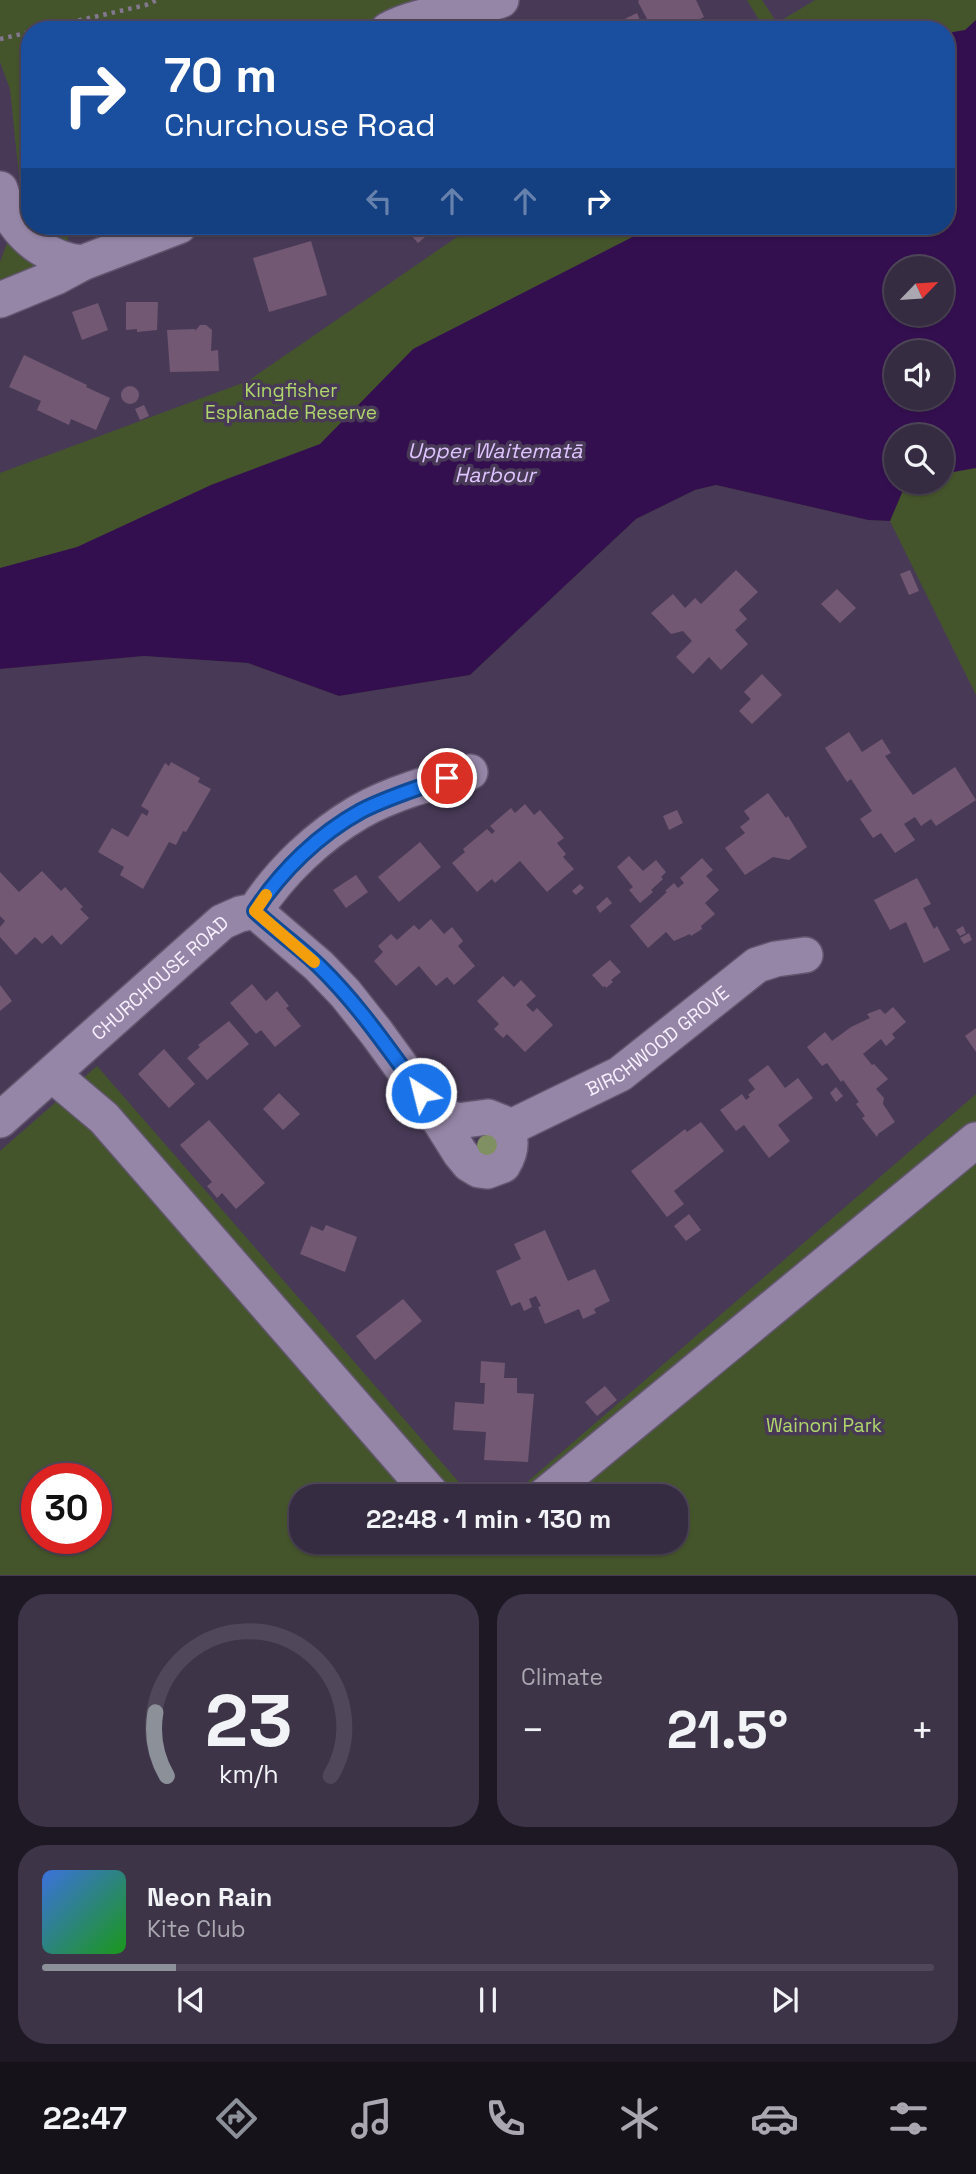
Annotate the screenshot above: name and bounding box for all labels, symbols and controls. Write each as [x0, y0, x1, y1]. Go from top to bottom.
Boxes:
text: 70 m [164, 44, 277, 106]
icon: right [49, 49, 140, 140]
text: Churchouse Road [164, 105, 436, 145]
icon: left [360, 182, 398, 220]
icon: ahead [433, 182, 471, 220]
icon: ahead [506, 182, 544, 220]
icon: right [579, 182, 617, 220]
north arrow [884, 256, 954, 326]
map controls [884, 256, 954, 494]
button: sound [884, 340, 954, 410]
park label: Kingfisher Esplanade Reserve [205, 378, 377, 425]
button: search [884, 424, 954, 494]
water label: Upper Waitematā Harbour [408, 437, 583, 488]
pin [417, 748, 477, 808]
icon: arrive [428, 759, 466, 797]
street label: CHURCHOUSE ROAD [86, 910, 234, 1045]
street label: BIRCHWOOD GROVE [581, 980, 734, 1101]
position arrow [384, 1056, 458, 1130]
park label: Wainoni Park [766, 1413, 882, 1438]
speed limit sign: 30 [21, 1463, 112, 1554]
text: 22:48 · 1 min · 130 m [366, 1502, 611, 1536]
text: Climate [521, 1662, 603, 1692]
text: 23 [205, 1675, 292, 1768]
text: 21.5° [667, 1697, 788, 1763]
text: − [521, 1706, 545, 1754]
text: + [910, 1706, 934, 1754]
text: km/h [219, 1758, 278, 1790]
text: Neon Rain [147, 1880, 272, 1914]
text: Kite Club [147, 1914, 246, 1944]
icon: previous [172, 1981, 210, 2019]
icon: pause [469, 1981, 507, 2019]
icon: next [766, 1981, 804, 2019]
icon: directions [212, 2094, 261, 2143]
icon: music [347, 2094, 396, 2143]
icon: phone [481, 2094, 530, 2143]
icon: climate [615, 2094, 664, 2143]
icon: car [750, 2094, 799, 2143]
icon: filters [884, 2094, 933, 2143]
text: 22:47 [43, 2098, 127, 2138]

